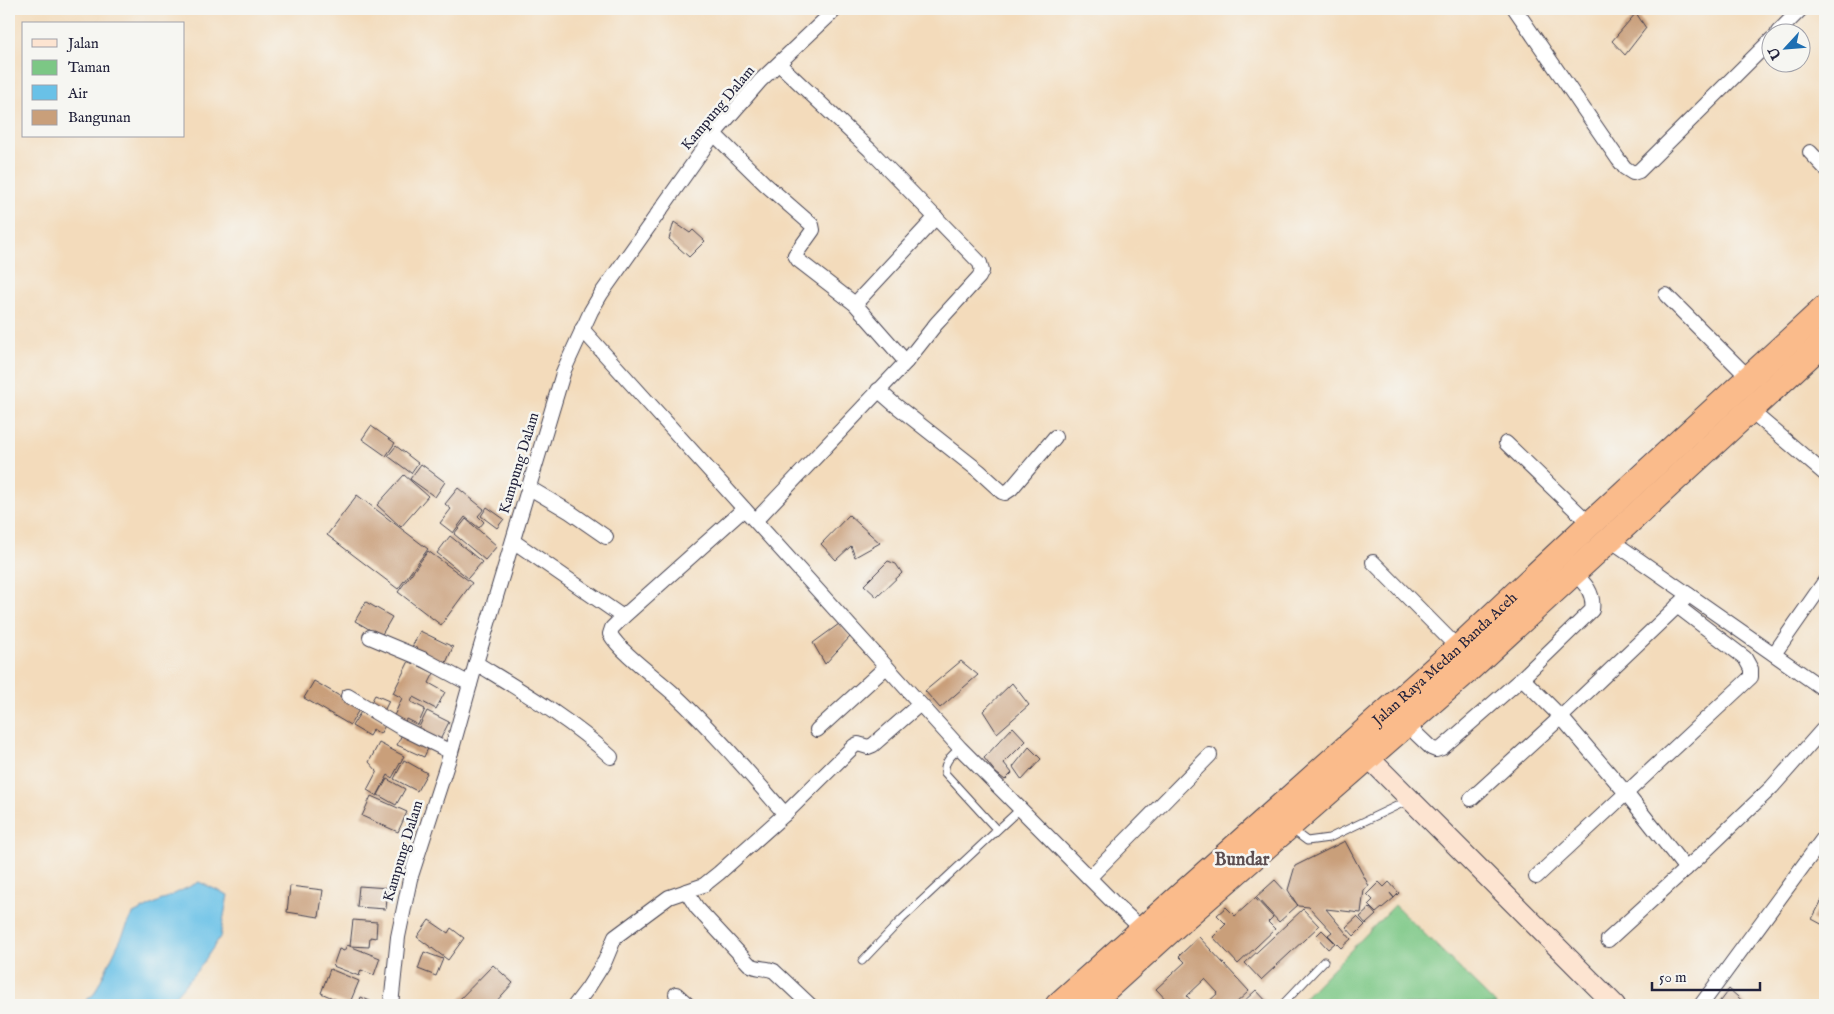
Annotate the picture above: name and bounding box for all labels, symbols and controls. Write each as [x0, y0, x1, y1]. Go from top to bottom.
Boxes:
legend [22, 22, 185, 138]
north arrow [1762, 22, 1812, 72]
text: Jalan [66, 34, 99, 53]
text: U [1764, 43, 1786, 63]
text: Taman [68, 58, 110, 77]
street label: Kampung Dalam [677, 61, 759, 154]
text: Air [67, 84, 88, 103]
text: Bangunan [68, 108, 131, 127]
street label: Kampung Dalam [495, 410, 544, 516]
street label: Jalan Raya Medan Banda Aceh [1367, 588, 1521, 731]
street label: Kampung Dalam [379, 798, 428, 904]
district label: Bundar [1215, 849, 1270, 872]
scale bar [1652, 959, 1759, 991]
text: 50 m [1659, 968, 1687, 987]

